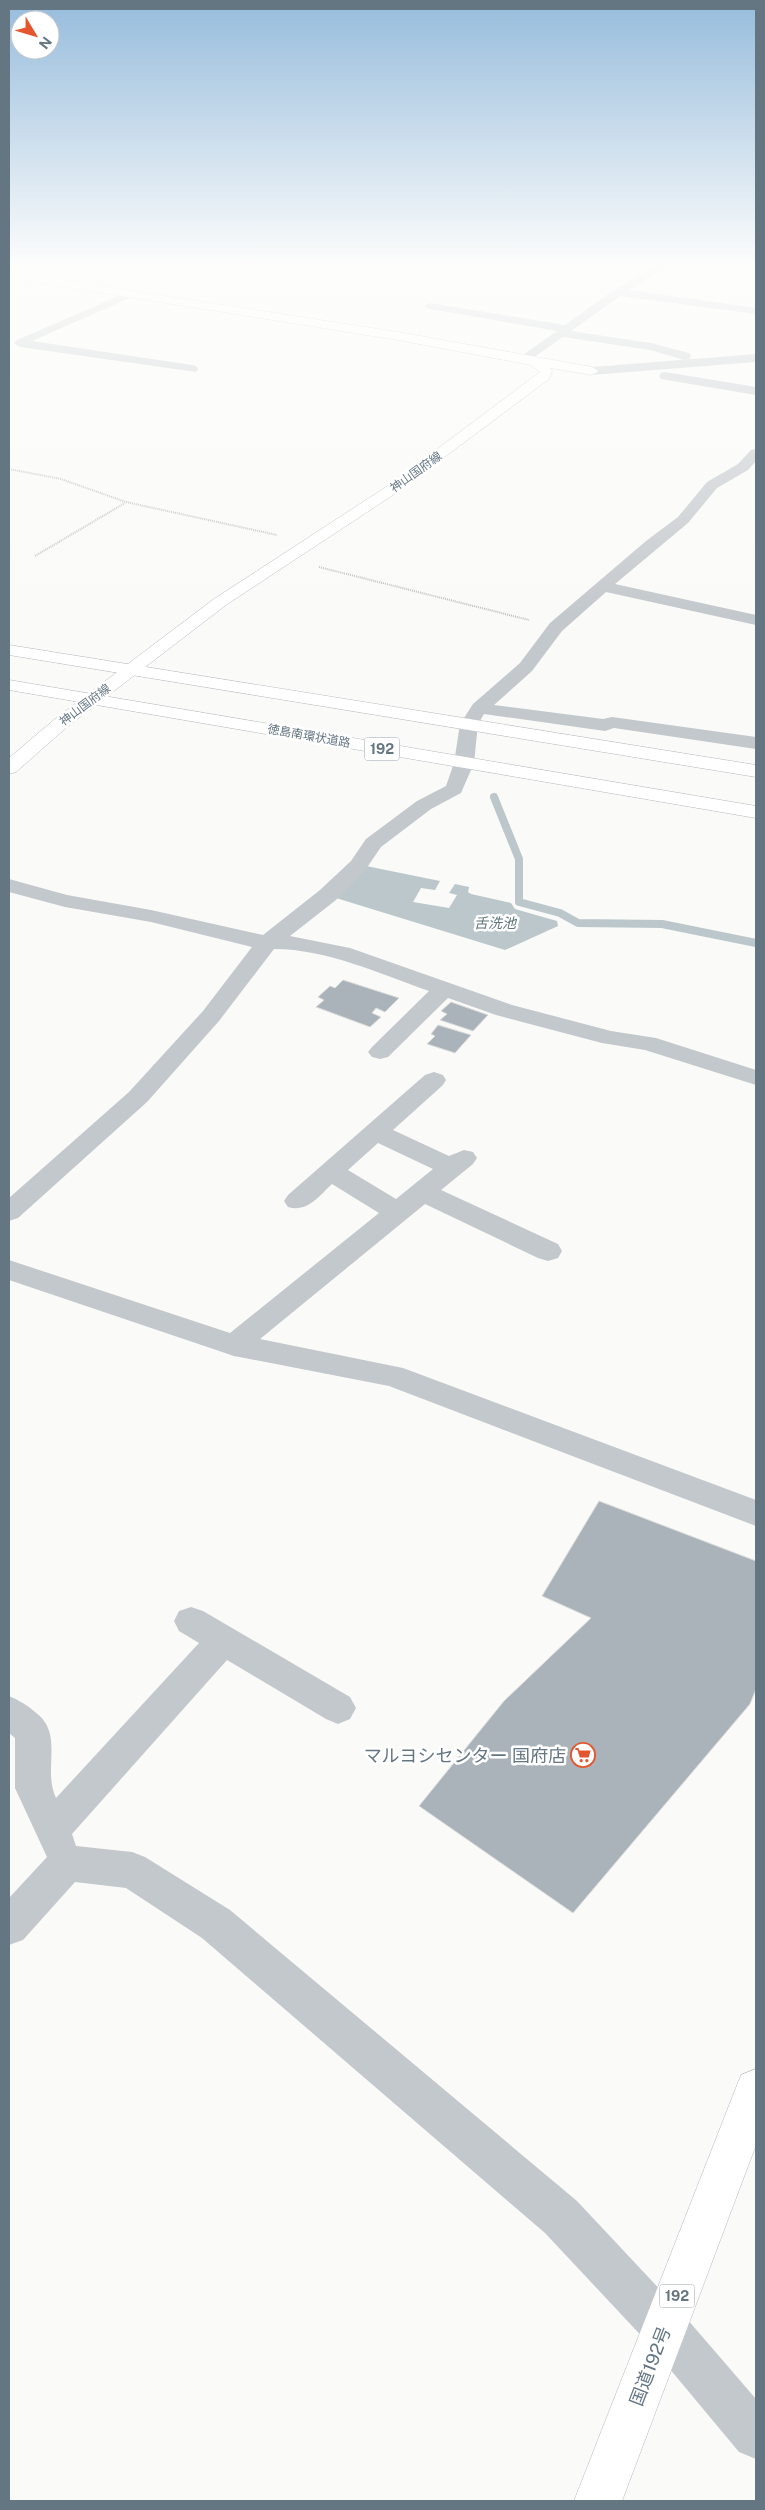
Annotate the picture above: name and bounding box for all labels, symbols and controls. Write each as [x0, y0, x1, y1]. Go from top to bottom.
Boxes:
north arrow [10, 10, 60, 60]
text: N [36, 34, 55, 52]
street label: 神山国府線 [388, 449, 444, 495]
street label: 神山国府線 [57, 681, 113, 729]
street label: 徳島南環状道路 [266, 722, 352, 750]
road number: 192 [364, 738, 400, 761]
water label: 舌洗池 [474, 915, 518, 931]
supermarket icon: マルヨシセンター 国府店 [570, 1742, 596, 1768]
place label: マルヨシセンター 国府店 [364, 1745, 566, 1766]
road number: 192 [660, 2284, 694, 2308]
street label: 国道192号 [625, 2323, 675, 2409]

